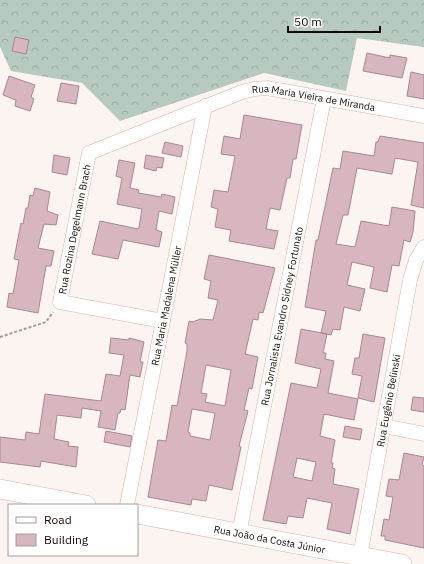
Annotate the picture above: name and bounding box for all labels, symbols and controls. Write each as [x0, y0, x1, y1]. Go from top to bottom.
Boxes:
scale bar [288, 8, 380, 34]
text: 50 m [294, 14, 322, 29]
street label: Rua Maria Vieira de Miranda [251, 82, 377, 114]
street label: Rua Rozina Degelmann Brach [56, 163, 94, 295]
street label: Rua Jornalista Evandro Sidney Fortunato [258, 225, 306, 407]
street label: Rua Maria Madalena Müller [148, 245, 185, 367]
street label: Rua Eugênio Belinski [374, 353, 403, 448]
legend [8, 504, 138, 556]
text: Road [44, 512, 72, 527]
street label: Rua João da Costa Júnior [213, 523, 327, 556]
text: Building [44, 532, 89, 547]

